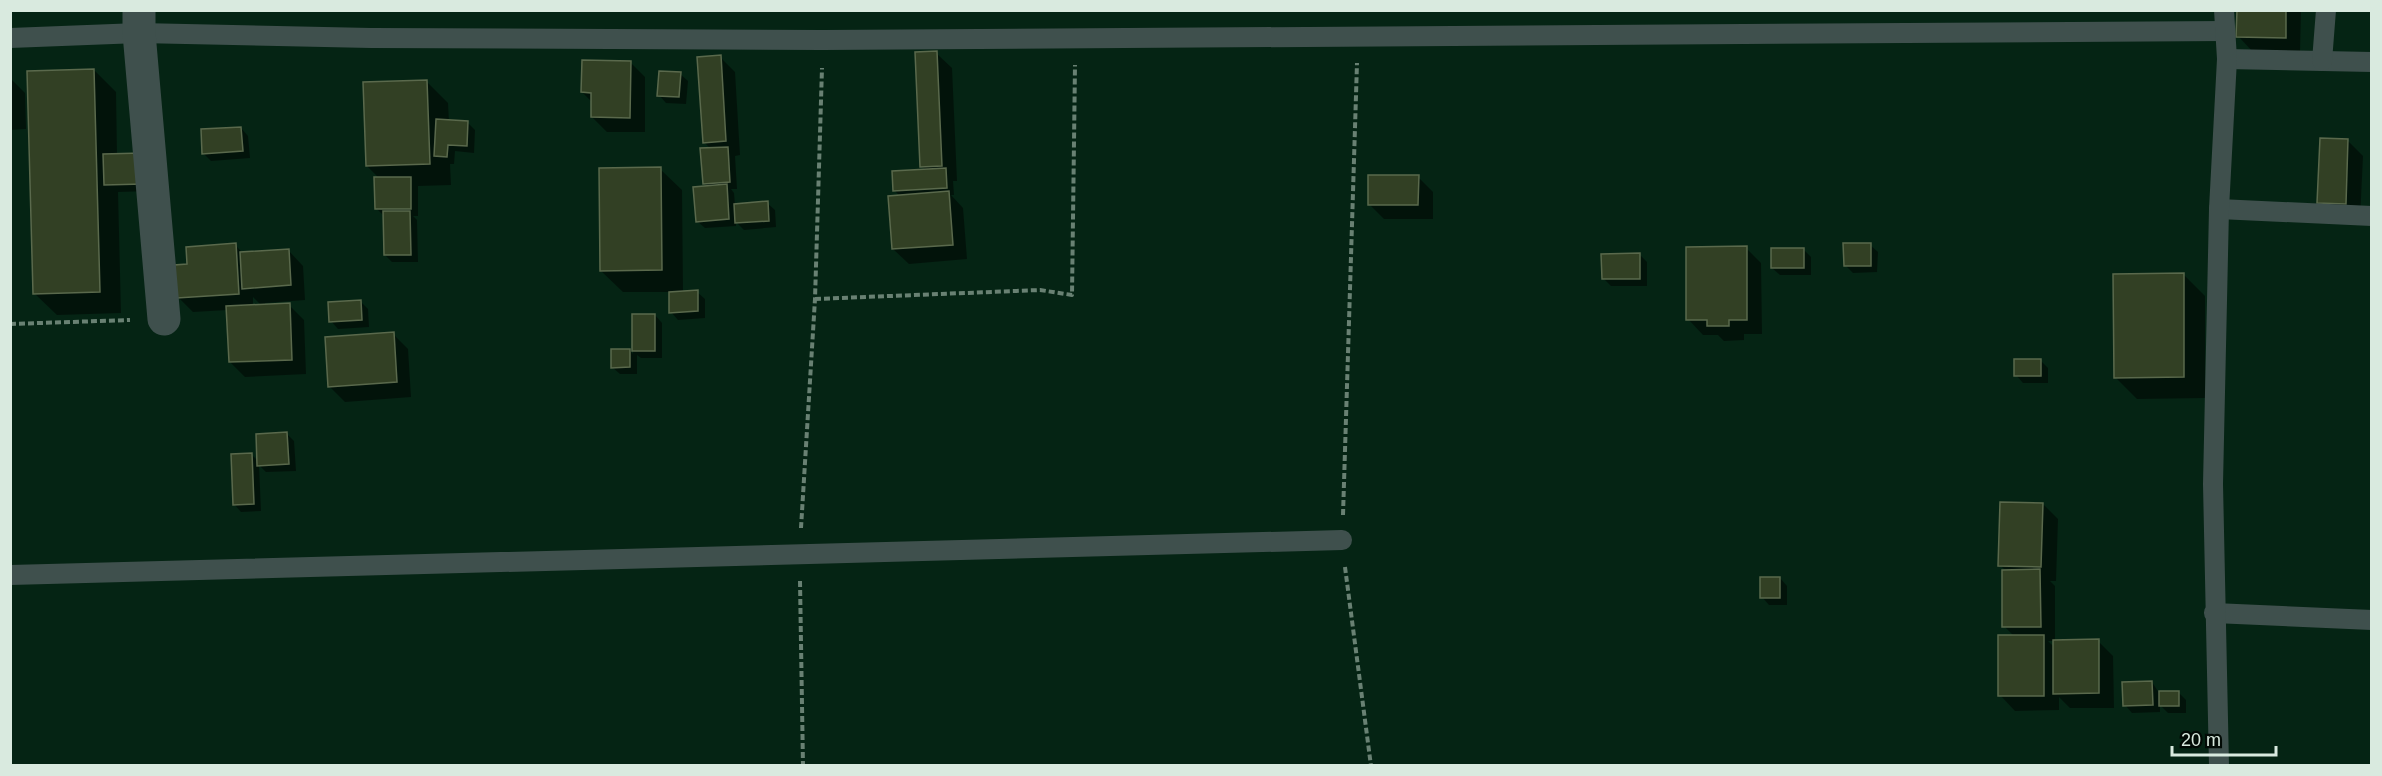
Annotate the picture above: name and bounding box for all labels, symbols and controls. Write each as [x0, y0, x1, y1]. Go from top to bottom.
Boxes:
scale bar [2172, 719, 2276, 757]
text: 20 m [2181, 730, 2221, 750]

